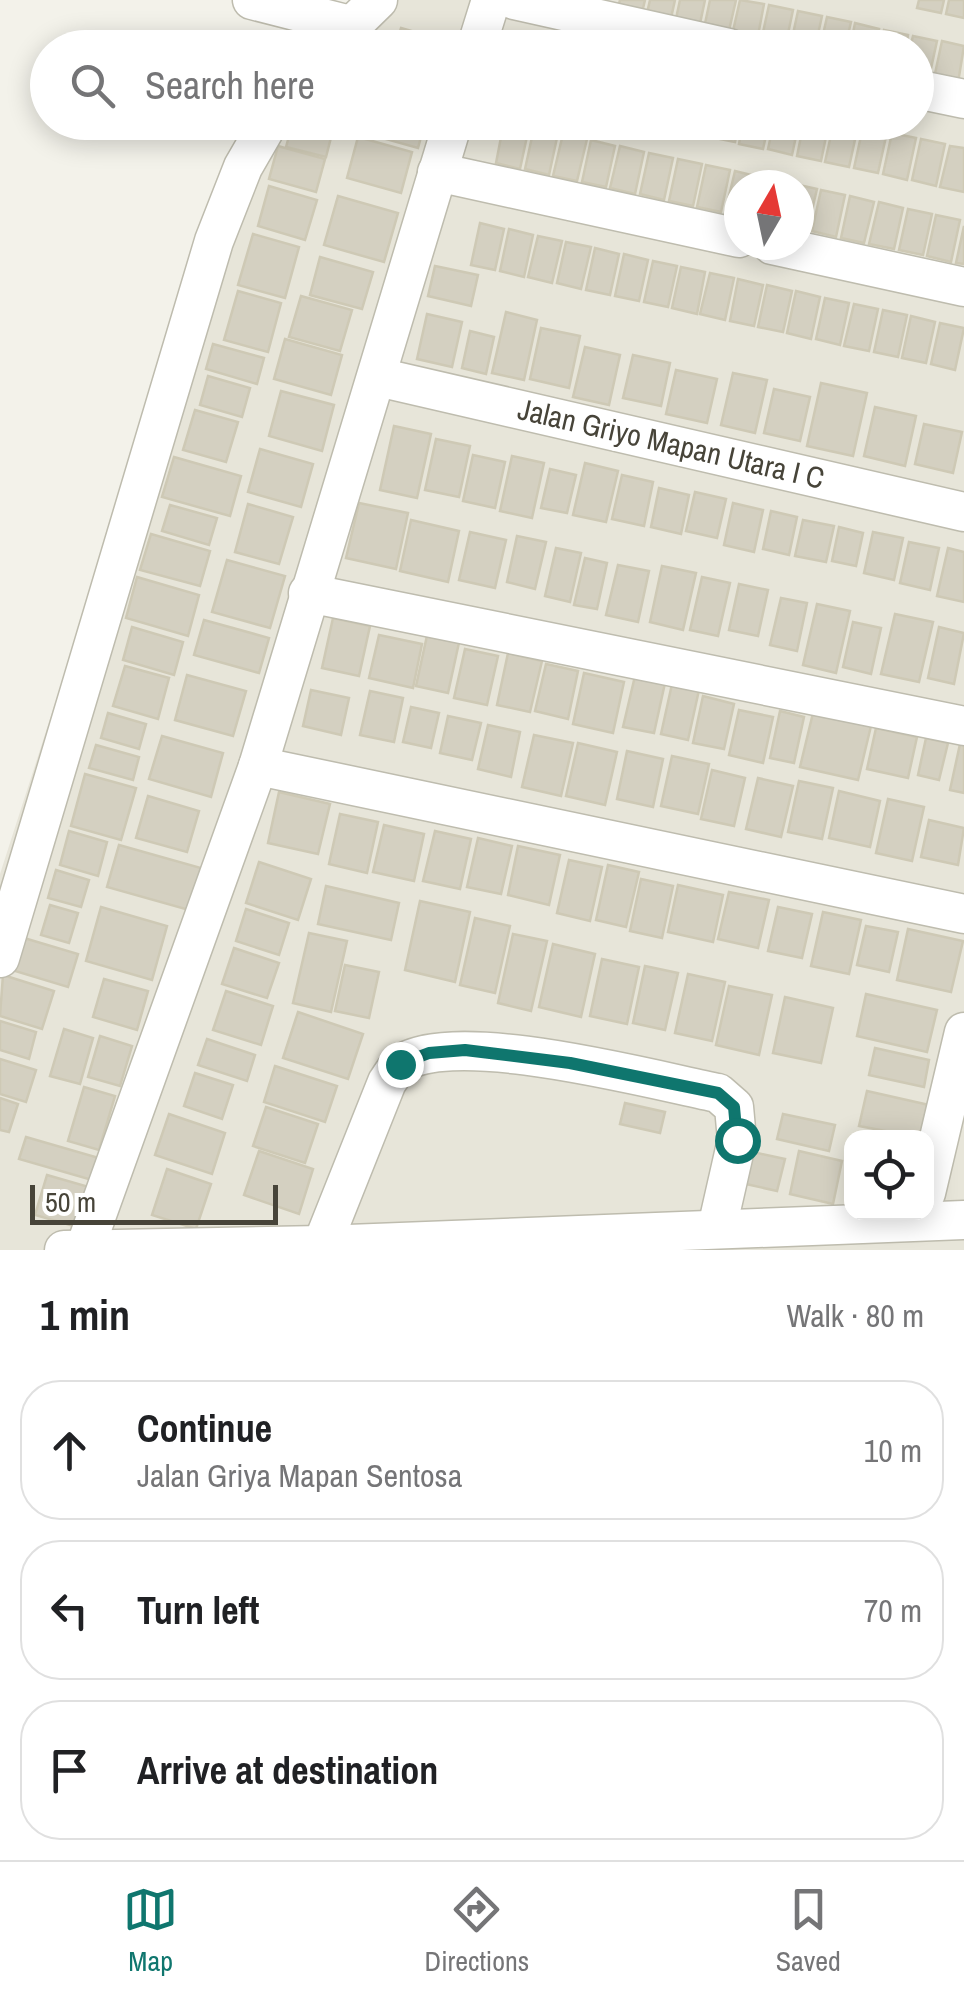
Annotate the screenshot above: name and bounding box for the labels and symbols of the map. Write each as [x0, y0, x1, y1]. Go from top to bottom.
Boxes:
north arrow [724, 170, 814, 260]
street label: Jalan Griyo Mapan Utara I C [514, 388, 828, 498]
route end [378, 1042, 424, 1088]
route start [715, 1118, 761, 1164]
scale bar [30, 1180, 278, 1224]

